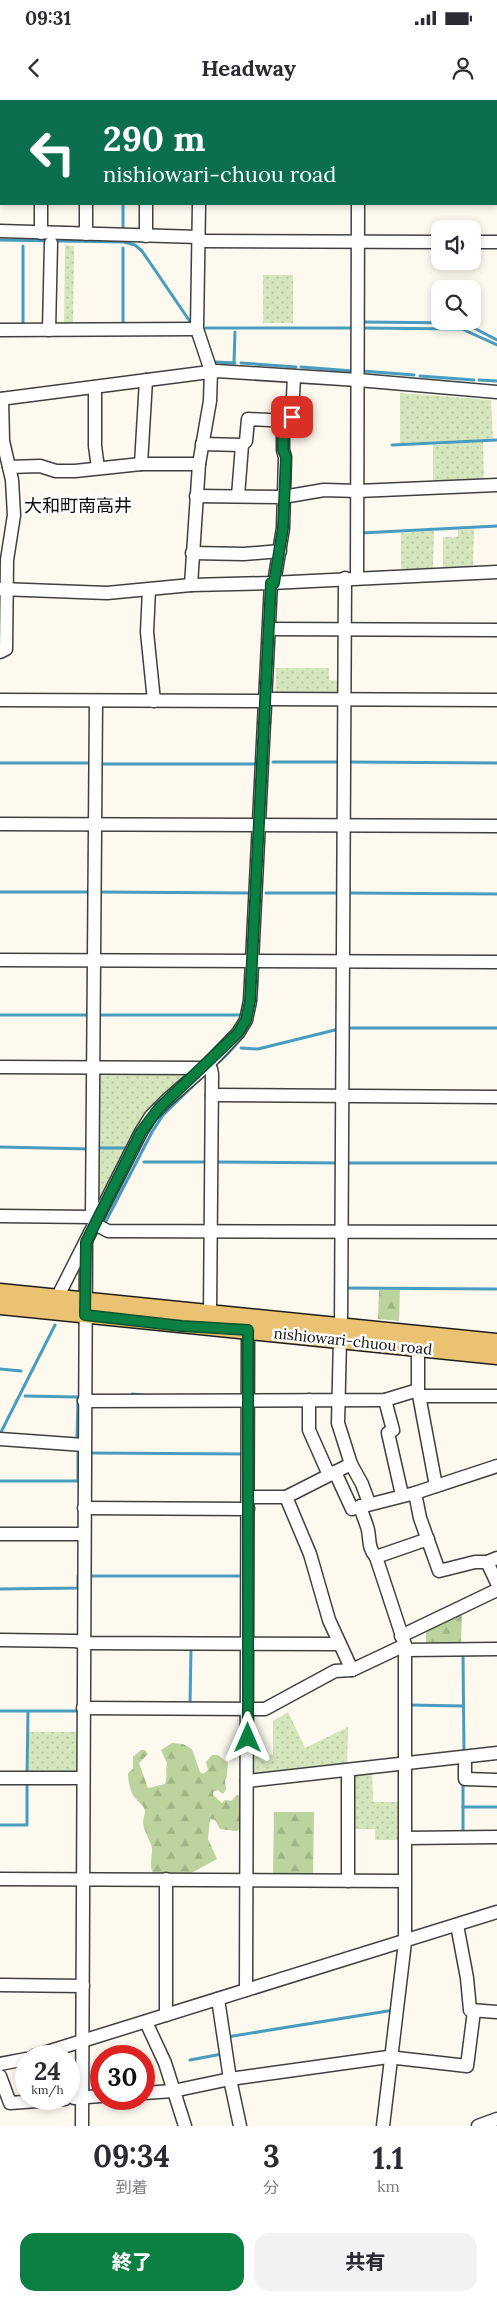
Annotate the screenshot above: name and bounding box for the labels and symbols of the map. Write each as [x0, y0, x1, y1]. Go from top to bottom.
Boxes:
pin [271, 396, 313, 438]
district label: 大和町南高井 [24, 494, 132, 517]
street label: nishiowari-chuou road [273, 1323, 433, 1359]
position arrow [221, 1711, 273, 1763]
speed limit sign: 30 [90, 2045, 155, 2110]

